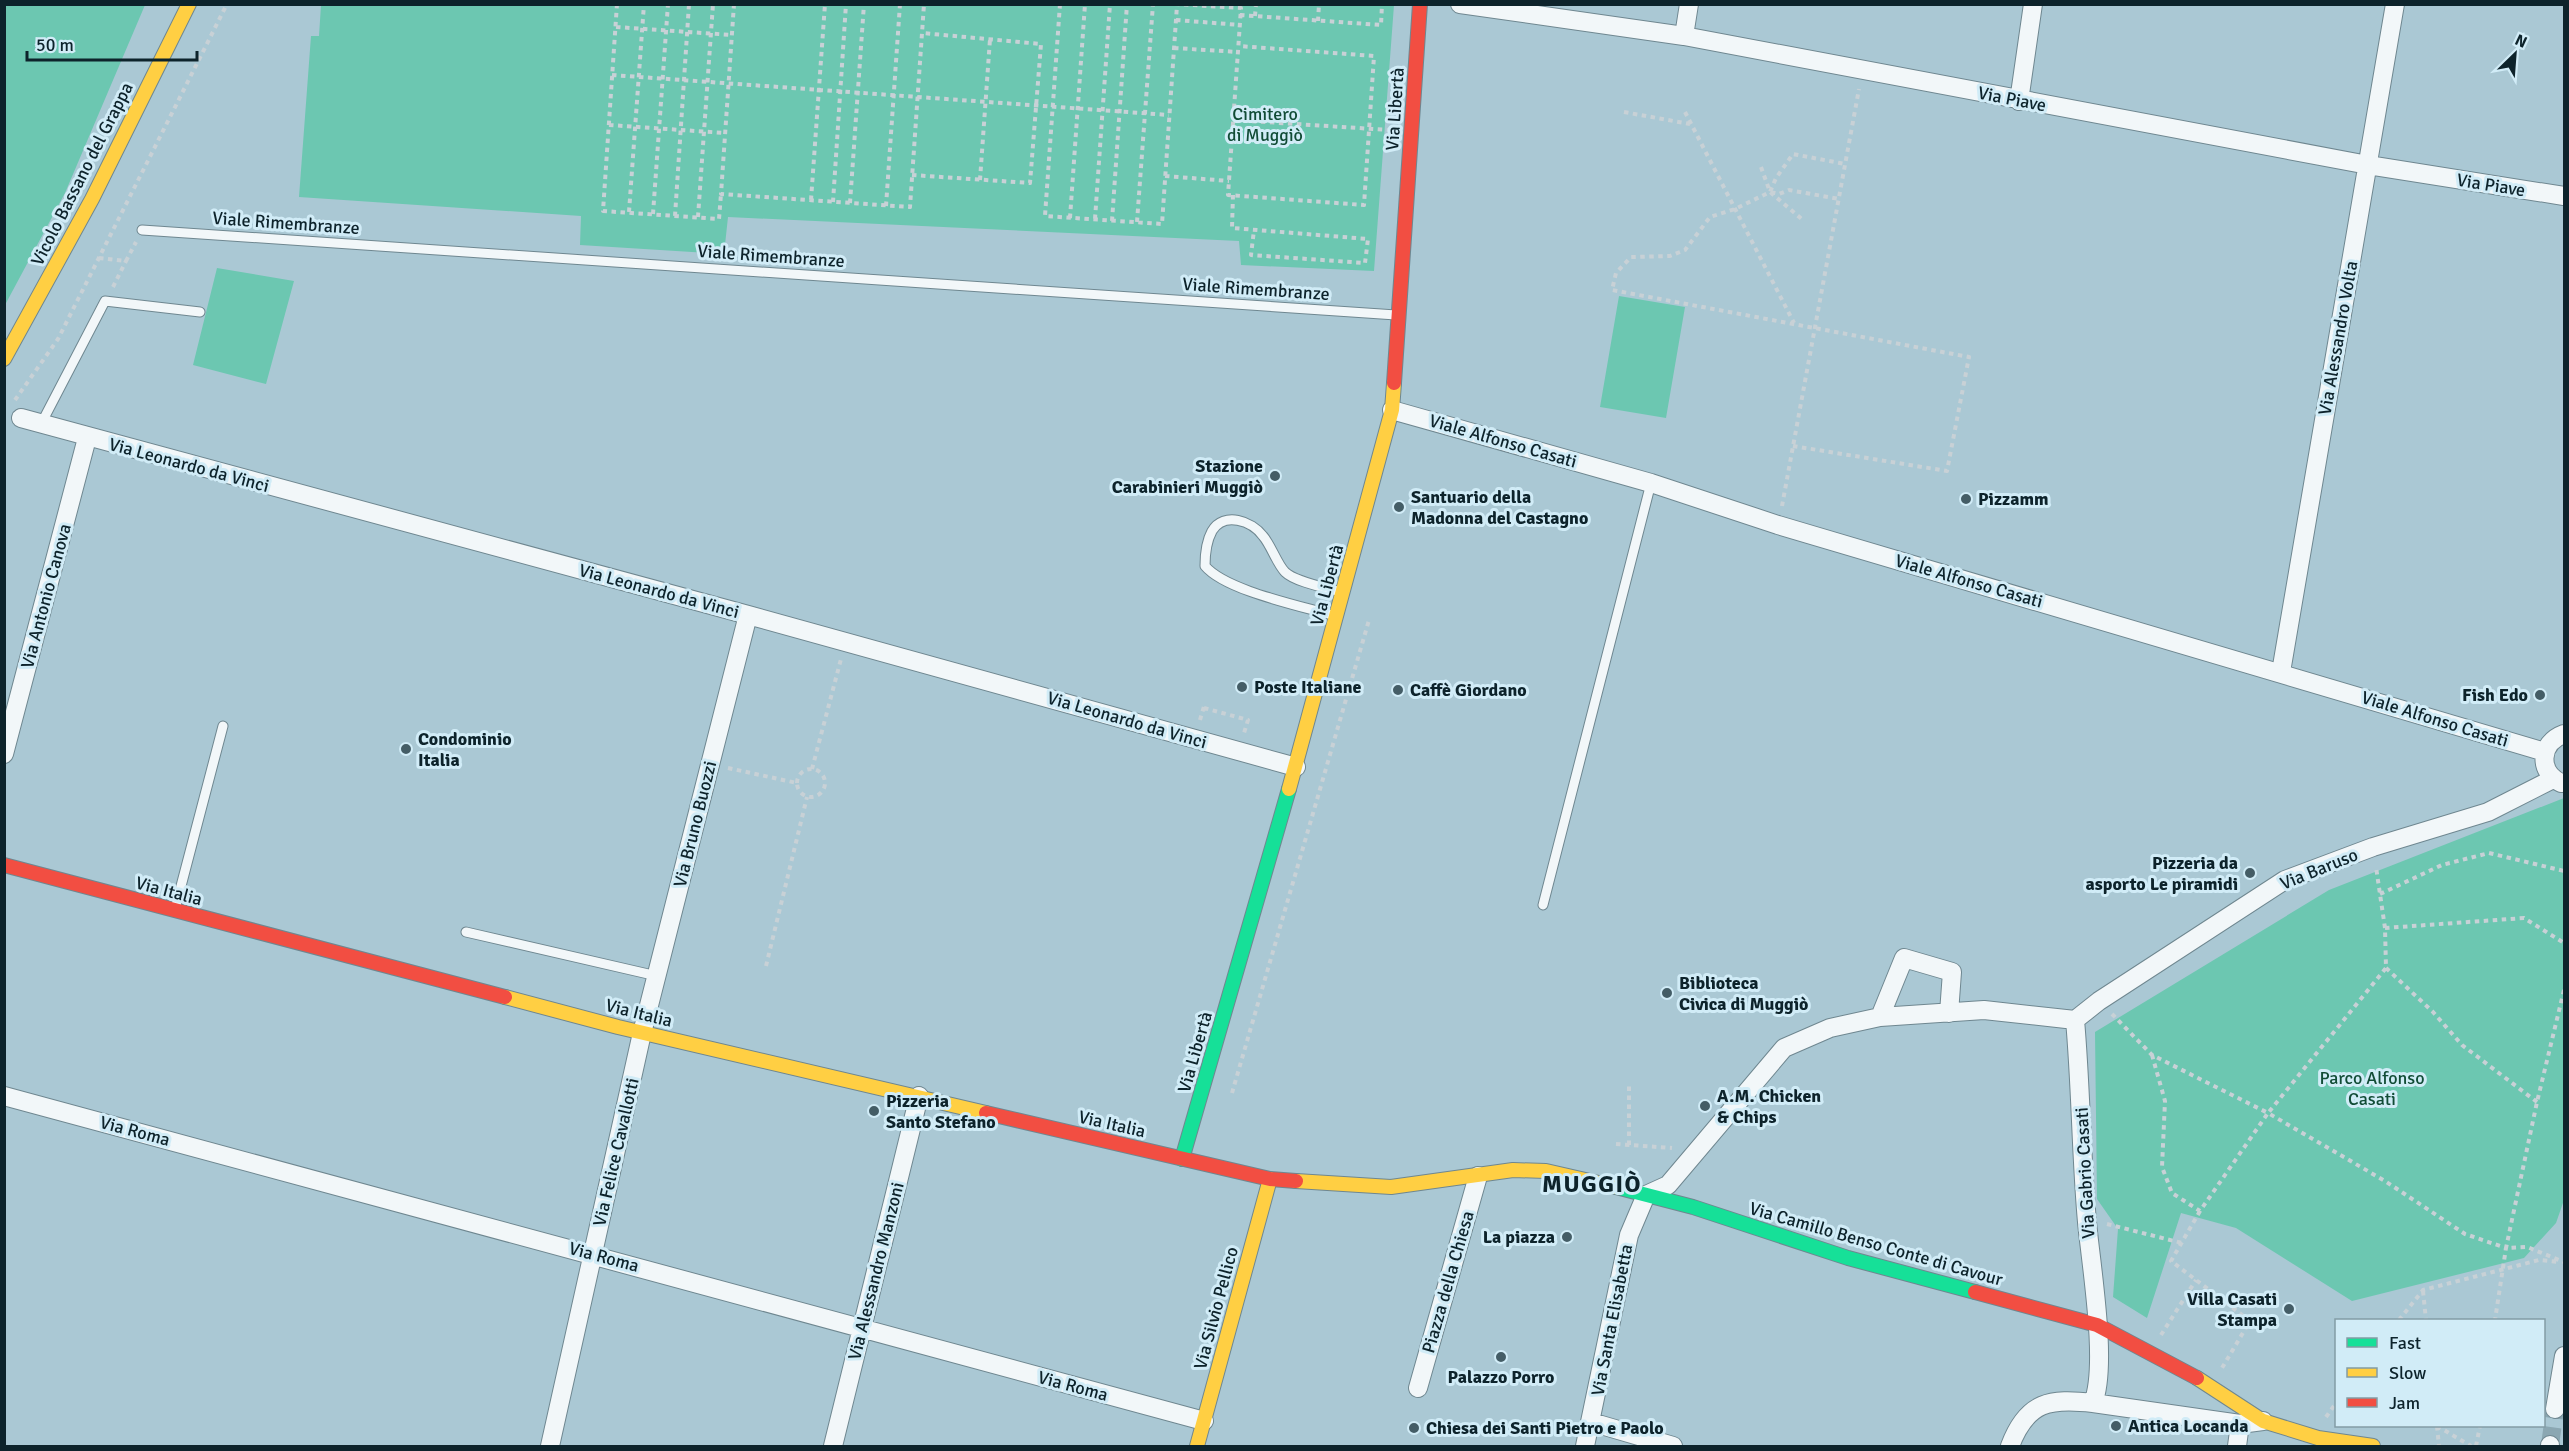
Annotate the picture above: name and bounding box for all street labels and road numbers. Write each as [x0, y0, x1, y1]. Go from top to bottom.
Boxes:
street label: Via Libertà [1381, 67, 1409, 151]
street label: Vicolo Bassano del Grappa [26, 79, 138, 269]
street label: Via Piave [1976, 82, 2048, 116]
street label: Via Piave [2455, 169, 2527, 201]
street label: Viale Rimembranze [212, 207, 360, 239]
street label: Viale Rimembranze [697, 240, 845, 272]
street label: Via Alessandro Volta [2314, 259, 2362, 417]
street label: Viale Rimembranze [1182, 273, 1330, 305]
street label: Viale Alfonso Casati [1427, 409, 1579, 473]
street label: Via Leonardo da Vinci [106, 433, 272, 497]
street label: Via Antonio Canova [16, 521, 76, 671]
street label: Via Libertà [1306, 542, 1348, 628]
street label: Viale Alfonso Casati [1893, 549, 2045, 613]
street label: Via Leonardo da Vinci [576, 559, 742, 623]
street label: Viale Alfonso Casati [2359, 686, 2511, 752]
street label: Via Leonardo da Vinci [1045, 687, 1209, 753]
street label: Via Bruno Buozzi [669, 759, 721, 889]
street label: Via Baruso [2277, 843, 2361, 895]
street label: Via Italia [133, 872, 205, 910]
street label: Via Italia [603, 994, 675, 1032]
street label: Via Libertà [1173, 1009, 1217, 1095]
street label: Via Felice Cavallotti [588, 1076, 644, 1228]
street label: Via Italia [1076, 1106, 1148, 1142]
street label: Via Gabrio Casati [2071, 1107, 2099, 1239]
street label: Via Roma [98, 1111, 172, 1151]
street label: Via Alessandro Manzoni [843, 1180, 909, 1362]
street label: Via Camillo Benso Conte di Cavour [1747, 1197, 2006, 1291]
street label: Piazza della Chiesa [1417, 1208, 1479, 1356]
street label: Via Roma [567, 1237, 641, 1277]
street label: Via Santa Elisabetta [1586, 1242, 1638, 1398]
street label: Via Silvio Pellico [1189, 1244, 1243, 1372]
street label: Via Roma [1036, 1366, 1110, 1406]

